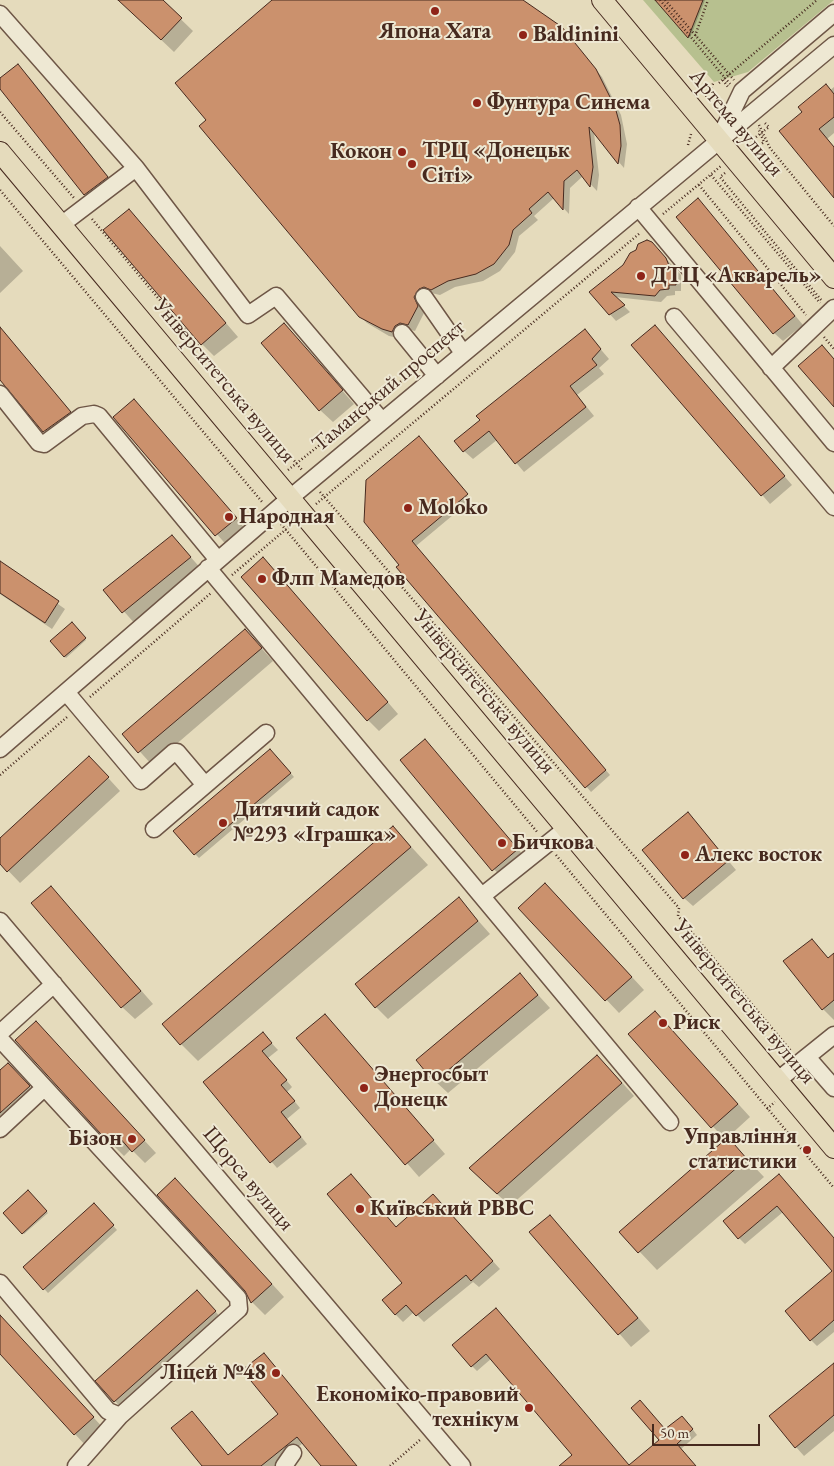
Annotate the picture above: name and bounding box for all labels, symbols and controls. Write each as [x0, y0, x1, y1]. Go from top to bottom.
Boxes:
marker: Япона Хата [429, 5, 441, 17]
place label: Япона Хата [379, 19, 491, 45]
place label: Baldinini [533, 22, 619, 48]
marker: Baldinini [517, 29, 529, 41]
street label: Артема вулиця [683, 64, 789, 182]
place label: Фунтура Синема [487, 90, 650, 116]
marker: Фунтура Синема [471, 97, 483, 109]
place label: ТРЦ «Донецьк Сіті» [422, 138, 570, 190]
place label: Кокон [330, 139, 392, 165]
marker: Кокон [396, 146, 408, 158]
marker: ТРЦ «Донецьк Сіті» [406, 158, 418, 170]
place label: ДТЦ «Акварель» [651, 263, 822, 289]
marker: ДТЦ «Акварель» [635, 270, 647, 282]
street label: Університетська вулиця [147, 293, 301, 469]
street label: Таманський проспект [307, 314, 471, 458]
place label: Moloko [418, 495, 488, 521]
marker: Moloko [402, 502, 414, 514]
place label: Народная [239, 504, 335, 530]
marker: Народная [223, 511, 235, 523]
place label: Флп Мамедов [272, 566, 405, 592]
marker: Флп Мамедов [256, 573, 268, 585]
street label: Університетська вулиця [407, 604, 561, 780]
place label: Дитячий садок №293 «Іграшка» [233, 797, 396, 848]
marker: Дитячий садок №293 «Іграшка» [217, 817, 229, 829]
place label: Бичкова [512, 830, 594, 856]
marker: Бичкова [496, 837, 508, 849]
place label: Алекс восток [695, 842, 822, 868]
marker: Алекс восток [679, 849, 691, 861]
street label: Університетська вулиця [667, 914, 821, 1090]
place label: Риск [673, 1010, 720, 1036]
marker: Риск [657, 1017, 669, 1029]
place label: Энергосбыт Донецк [374, 1062, 488, 1114]
marker: Энергосбыт Донецк [358, 1082, 370, 1094]
street label: Щорса вулиця [197, 1121, 299, 1237]
place label: Управління статистики [684, 1124, 797, 1176]
place label: Бізон [69, 1126, 122, 1152]
marker: Бізон [126, 1133, 138, 1145]
marker: Управління статистики [801, 1144, 813, 1156]
place label: Київський РВВС [370, 1196, 534, 1222]
marker: Київський РВВС [354, 1203, 366, 1215]
place label: Ліцей №48 [160, 1360, 266, 1386]
marker: Ліцей №48 [270, 1367, 282, 1379]
place label: Економіко-правовий технікум [316, 1382, 519, 1434]
marker: Економіко-правовий технікум [523, 1402, 535, 1414]
scale bar [654, 1414, 762, 1446]
text: 50 m [660, 1423, 689, 1442]

